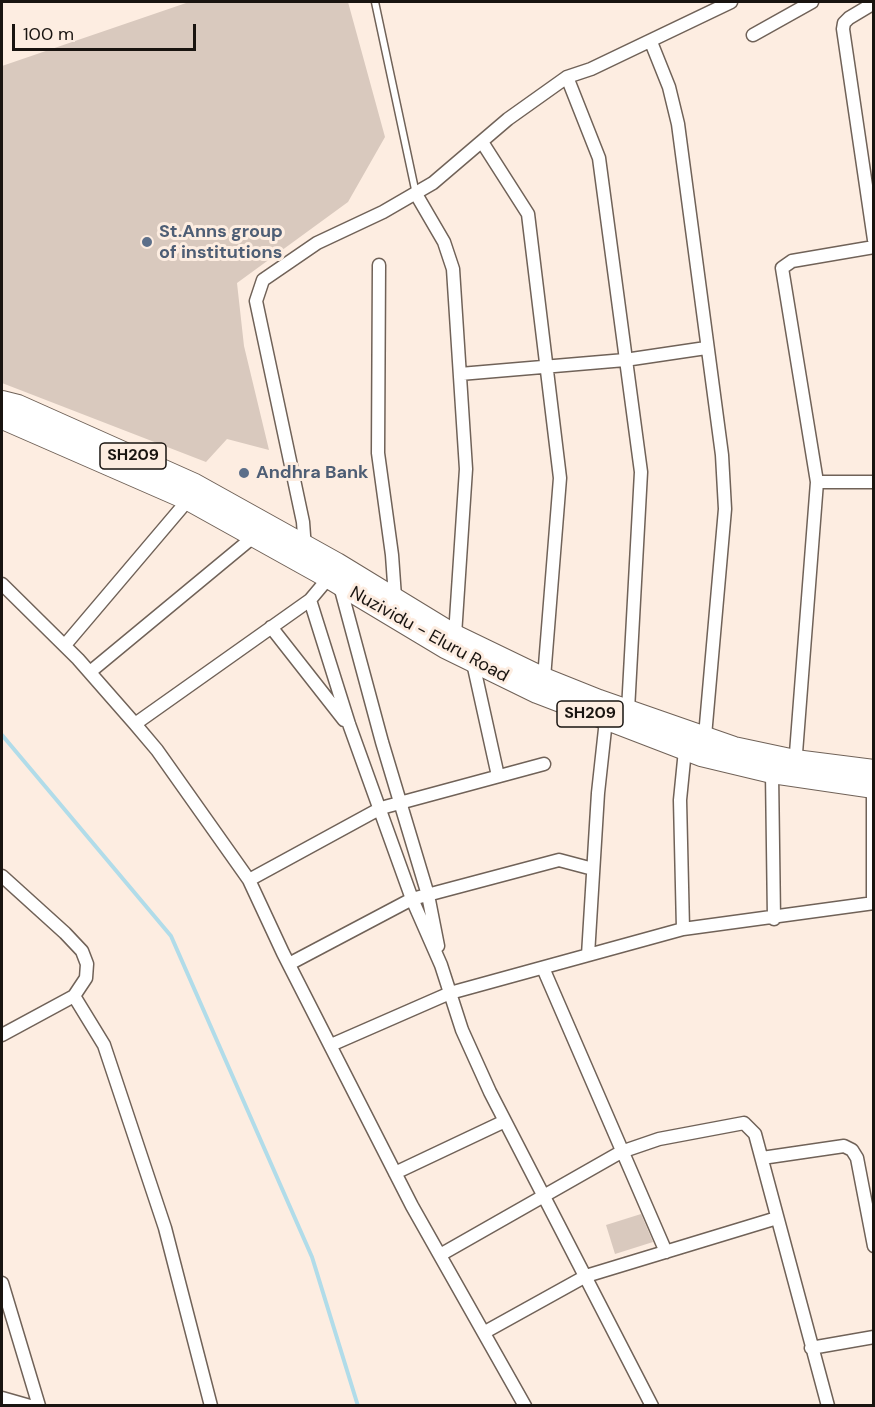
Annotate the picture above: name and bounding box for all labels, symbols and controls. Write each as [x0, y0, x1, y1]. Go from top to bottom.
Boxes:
scale bar [15, 12, 200, 50]
text: 100 m [23, 22, 74, 46]
place label: St.Anns group of institutions [159, 221, 283, 264]
marker: St.Anns group of institutions [140, 235, 154, 249]
road number: SH209 [100, 443, 166, 469]
place label: Andhra Bank [256, 462, 368, 484]
marker: Andhra Bank [237, 466, 251, 480]
street label: Nuzividu - Eluru Road [346, 582, 512, 688]
road number: SH209 [557, 701, 623, 727]

